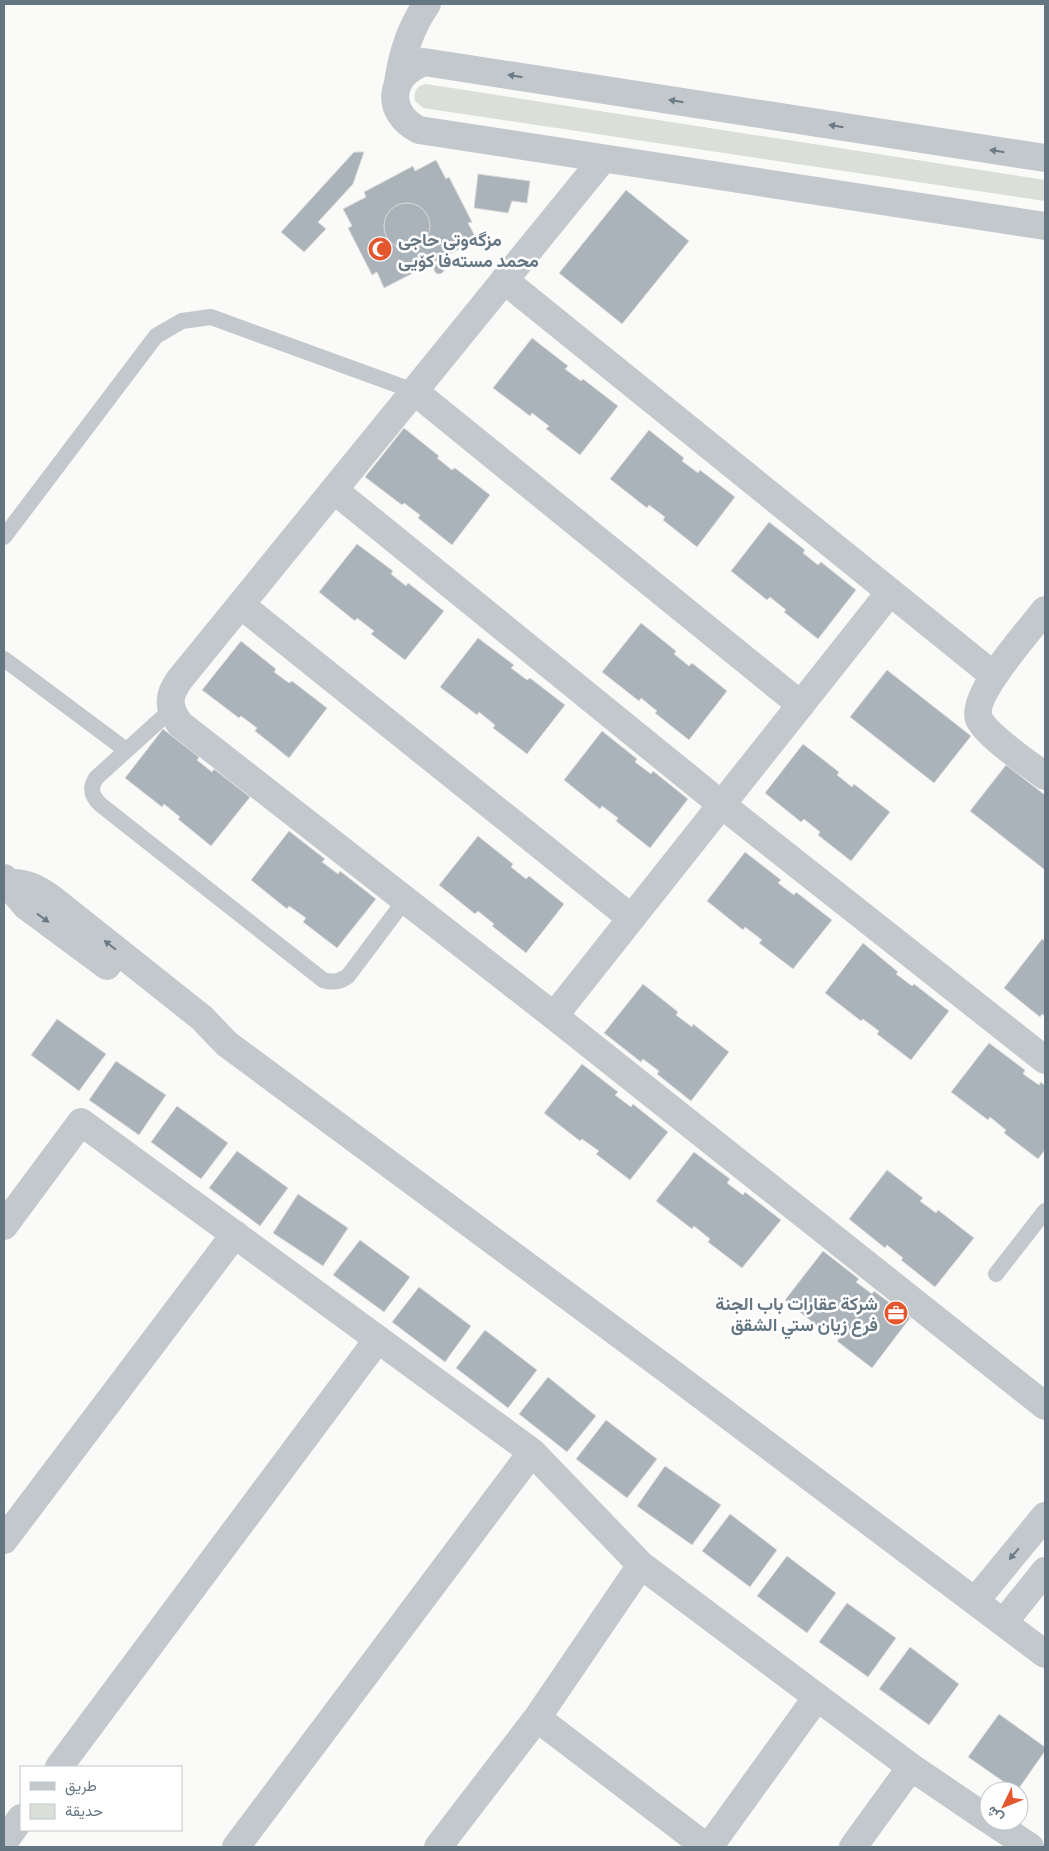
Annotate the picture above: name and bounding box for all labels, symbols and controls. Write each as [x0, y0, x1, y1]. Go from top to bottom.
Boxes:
one-way arrow [507, 72, 523, 80]
one-way arrow [667, 97, 683, 105]
one-way arrow [828, 121, 844, 129]
one-way arrow [989, 146, 1005, 154]
place label: مزگەوتی حاجی محمد مستەفا کۆیی [398, 228, 539, 272]
mosque icon: مزگەوتی حاجی محمد مستەفا کۆیی [367, 236, 393, 262]
one-way arrow [36, 913, 49, 924]
one-way arrow [104, 939, 117, 950]
place label: شرکة عقارات باب الجنة فرع زیان ستي الشقق [715, 1292, 878, 1340]
office icon: شرکة عقارات باب الجنة فرع زیان ستي الشقق [883, 1300, 909, 1326]
one-way arrow [1009, 1547, 1020, 1560]
legend [20, 1766, 182, 1831]
text: طريق [65, 1776, 97, 1796]
north arrow [979, 1781, 1029, 1831]
text: حديقة [65, 1801, 103, 1820]
text: ش [982, 1802, 1007, 1827]

